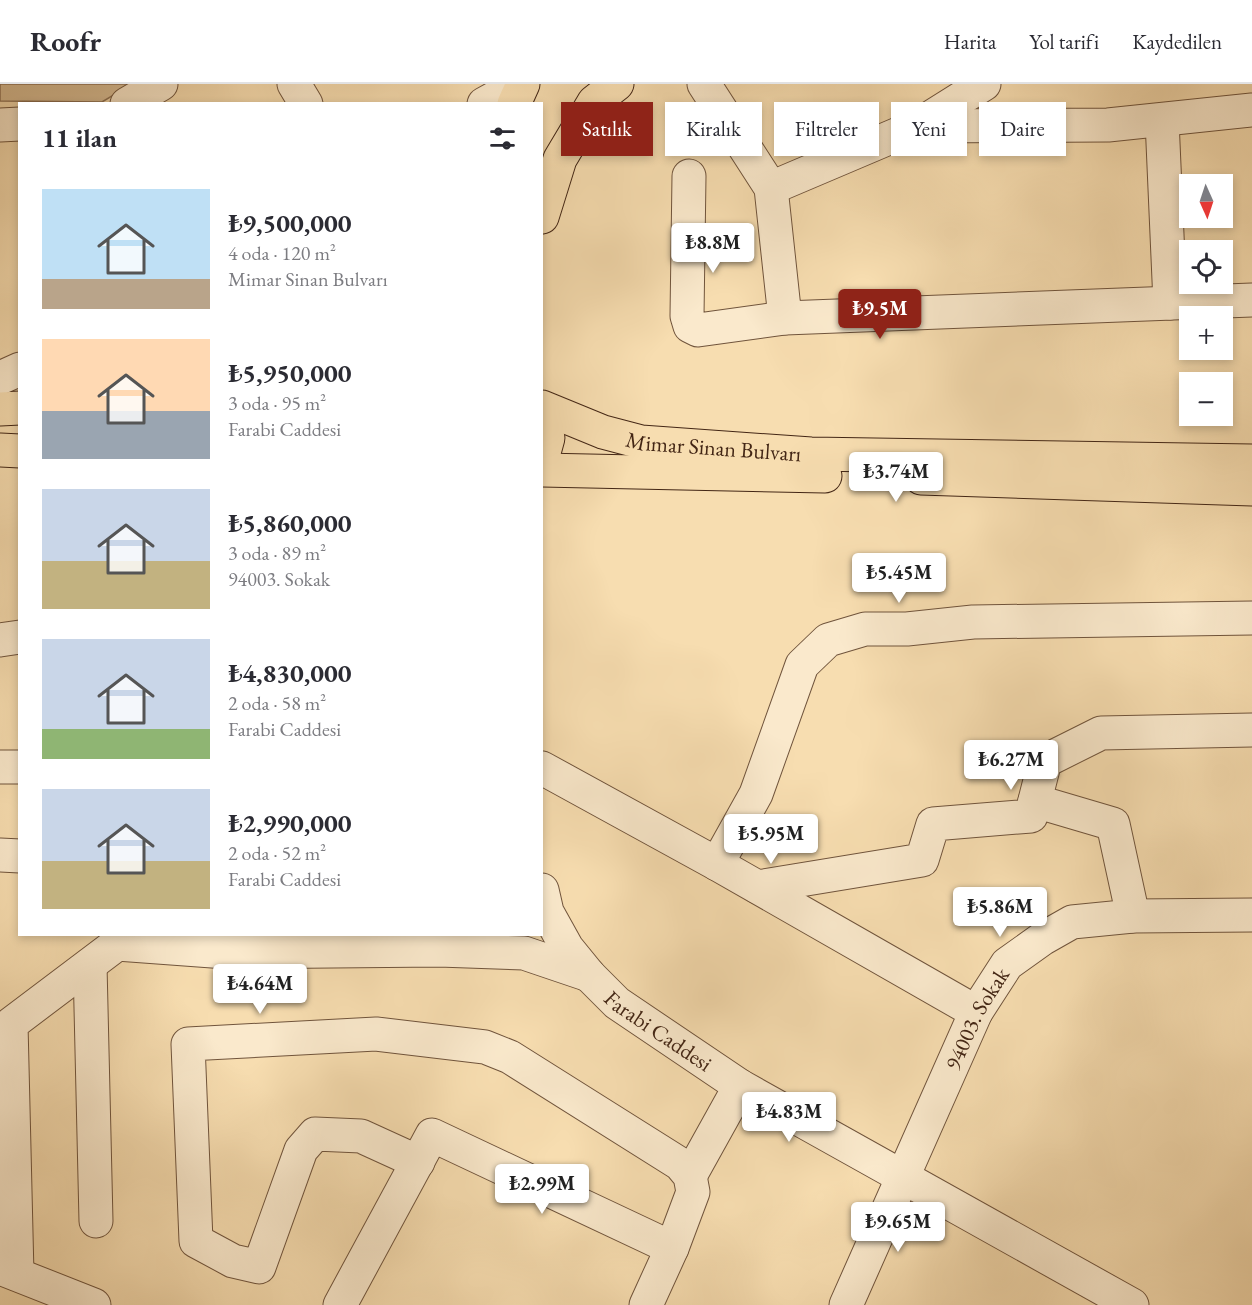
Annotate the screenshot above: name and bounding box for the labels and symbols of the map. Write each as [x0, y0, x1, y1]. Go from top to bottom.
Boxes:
north arrow [1179, 174, 1233, 228]
pin: ₺8.8M [671, 223, 755, 274]
pin: ₺9.5M [838, 289, 922, 340]
street label: Mimar Sinan Bulvarı [623, 424, 802, 468]
pin: ₺3.74M [847, 452, 945, 503]
pin: ₺5.45M [850, 553, 948, 604]
pin: ₺6.27M [962, 740, 1060, 791]
pin: ₺5.95M [722, 814, 820, 865]
pin: ₺5.86M [951, 887, 1049, 938]
street label: 94003. Sokak [938, 961, 1016, 1074]
pin: ₺4.64M [211, 964, 309, 1015]
street label: Farabi Caddesi [598, 984, 718, 1078]
pin: ₺4.83M [740, 1092, 838, 1143]
pin: ₺2.99M [493, 1164, 591, 1215]
pin: ₺9.65M [849, 1202, 947, 1253]

